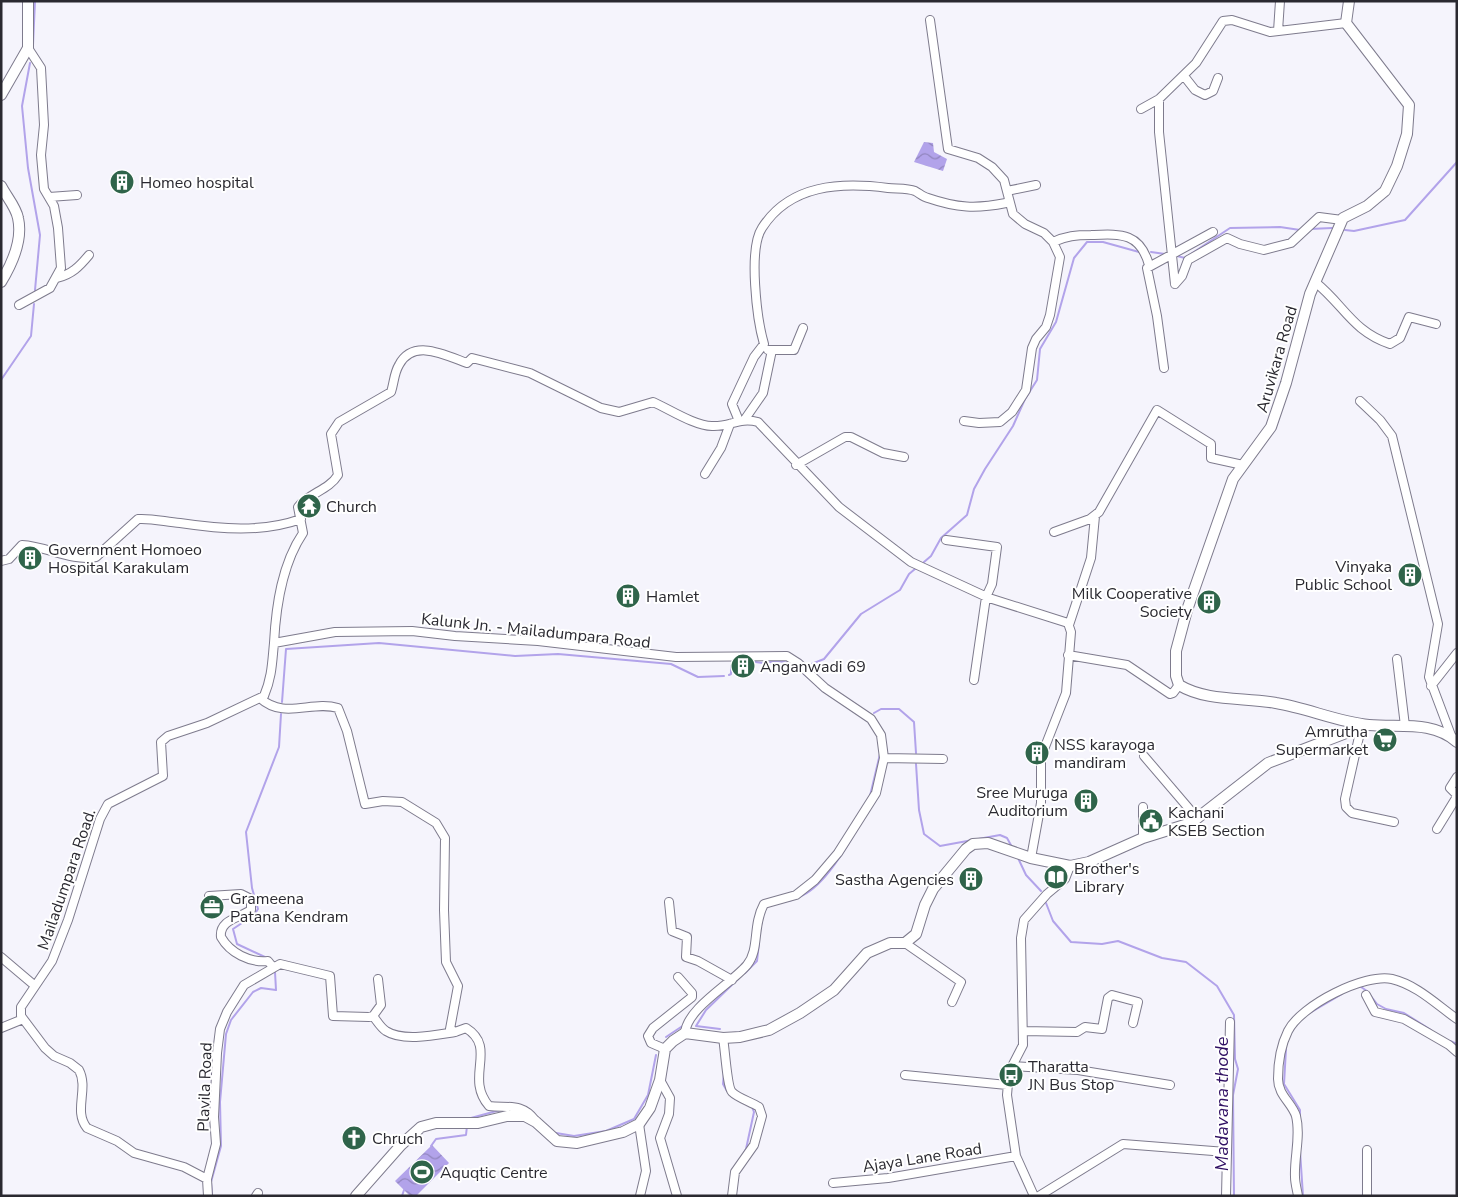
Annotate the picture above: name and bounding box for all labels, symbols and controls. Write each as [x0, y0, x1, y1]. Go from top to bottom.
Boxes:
building icon: Homeo hospital [109, 169, 135, 195]
place label: Homeo hospital [140, 172, 254, 194]
street label: Aruvikara Road [1251, 303, 1303, 415]
temple icon: Church [296, 493, 322, 519]
place label: Church [326, 496, 377, 518]
place label: Government Homoeo Hospital Karakulam [48, 539, 202, 579]
building icon: Government Homoeo Hospital Karakulam [17, 545, 43, 571]
place label: Vinyaka Public School [1295, 556, 1392, 596]
building icon: Vinyaka Public School [1397, 562, 1423, 588]
building icon: Hamlet [615, 583, 641, 609]
place label: Milk Cooperative Society [1072, 583, 1193, 623]
place label: Hamlet [646, 586, 700, 608]
building icon: Milk Cooperative Society [1196, 589, 1222, 615]
street label: Kalunk Jn. - Mailadumpara Road [420, 608, 652, 654]
building icon: Anganwadi 69 [730, 653, 756, 679]
place label: Anganwadi 69 [760, 656, 866, 678]
place label: Amrutha Supermarket [1276, 721, 1368, 761]
supermarket icon: Amrutha Supermarket [1372, 727, 1398, 753]
place label: NSS karayoga mandiram [1054, 734, 1155, 774]
building icon: NSS karayoga mandiram [1024, 740, 1050, 766]
place label: Sree Muruga Auditorium [976, 782, 1068, 822]
building icon: Sree Muruga Auditorium [1073, 788, 1099, 814]
place label: Kachani KSEB Section [1168, 802, 1265, 842]
street label: Mailadumpara Road. [32, 806, 101, 953]
public building icon: Kachani KSEB Section [1138, 808, 1164, 834]
place label: Brother's Library [1074, 858, 1139, 898]
library icon: Brother's Library [1043, 864, 1069, 890]
building icon: Sastha Agencies [958, 866, 984, 892]
place label: Sastha Agencies [835, 869, 954, 891]
place label: Grameena Patana Kendram [230, 888, 349, 928]
office icon: Grameena Patana Kendram [199, 894, 225, 920]
water label: Madavana thode [1210, 1036, 1234, 1171]
street label: Plavila Road [192, 1042, 218, 1132]
place label: Tharatta JN Bus Stop [1027, 1056, 1114, 1096]
bus stop icon: Tharatta JN Bus Stop [998, 1062, 1024, 1088]
church icon: Chruch [341, 1125, 367, 1151]
place label: Chruch [372, 1128, 423, 1150]
street label: Ajaya Lane Road [861, 1138, 983, 1178]
sports icon: Aquqtic Centre [409, 1159, 435, 1185]
place label: Aquqtic Centre [440, 1162, 548, 1184]

